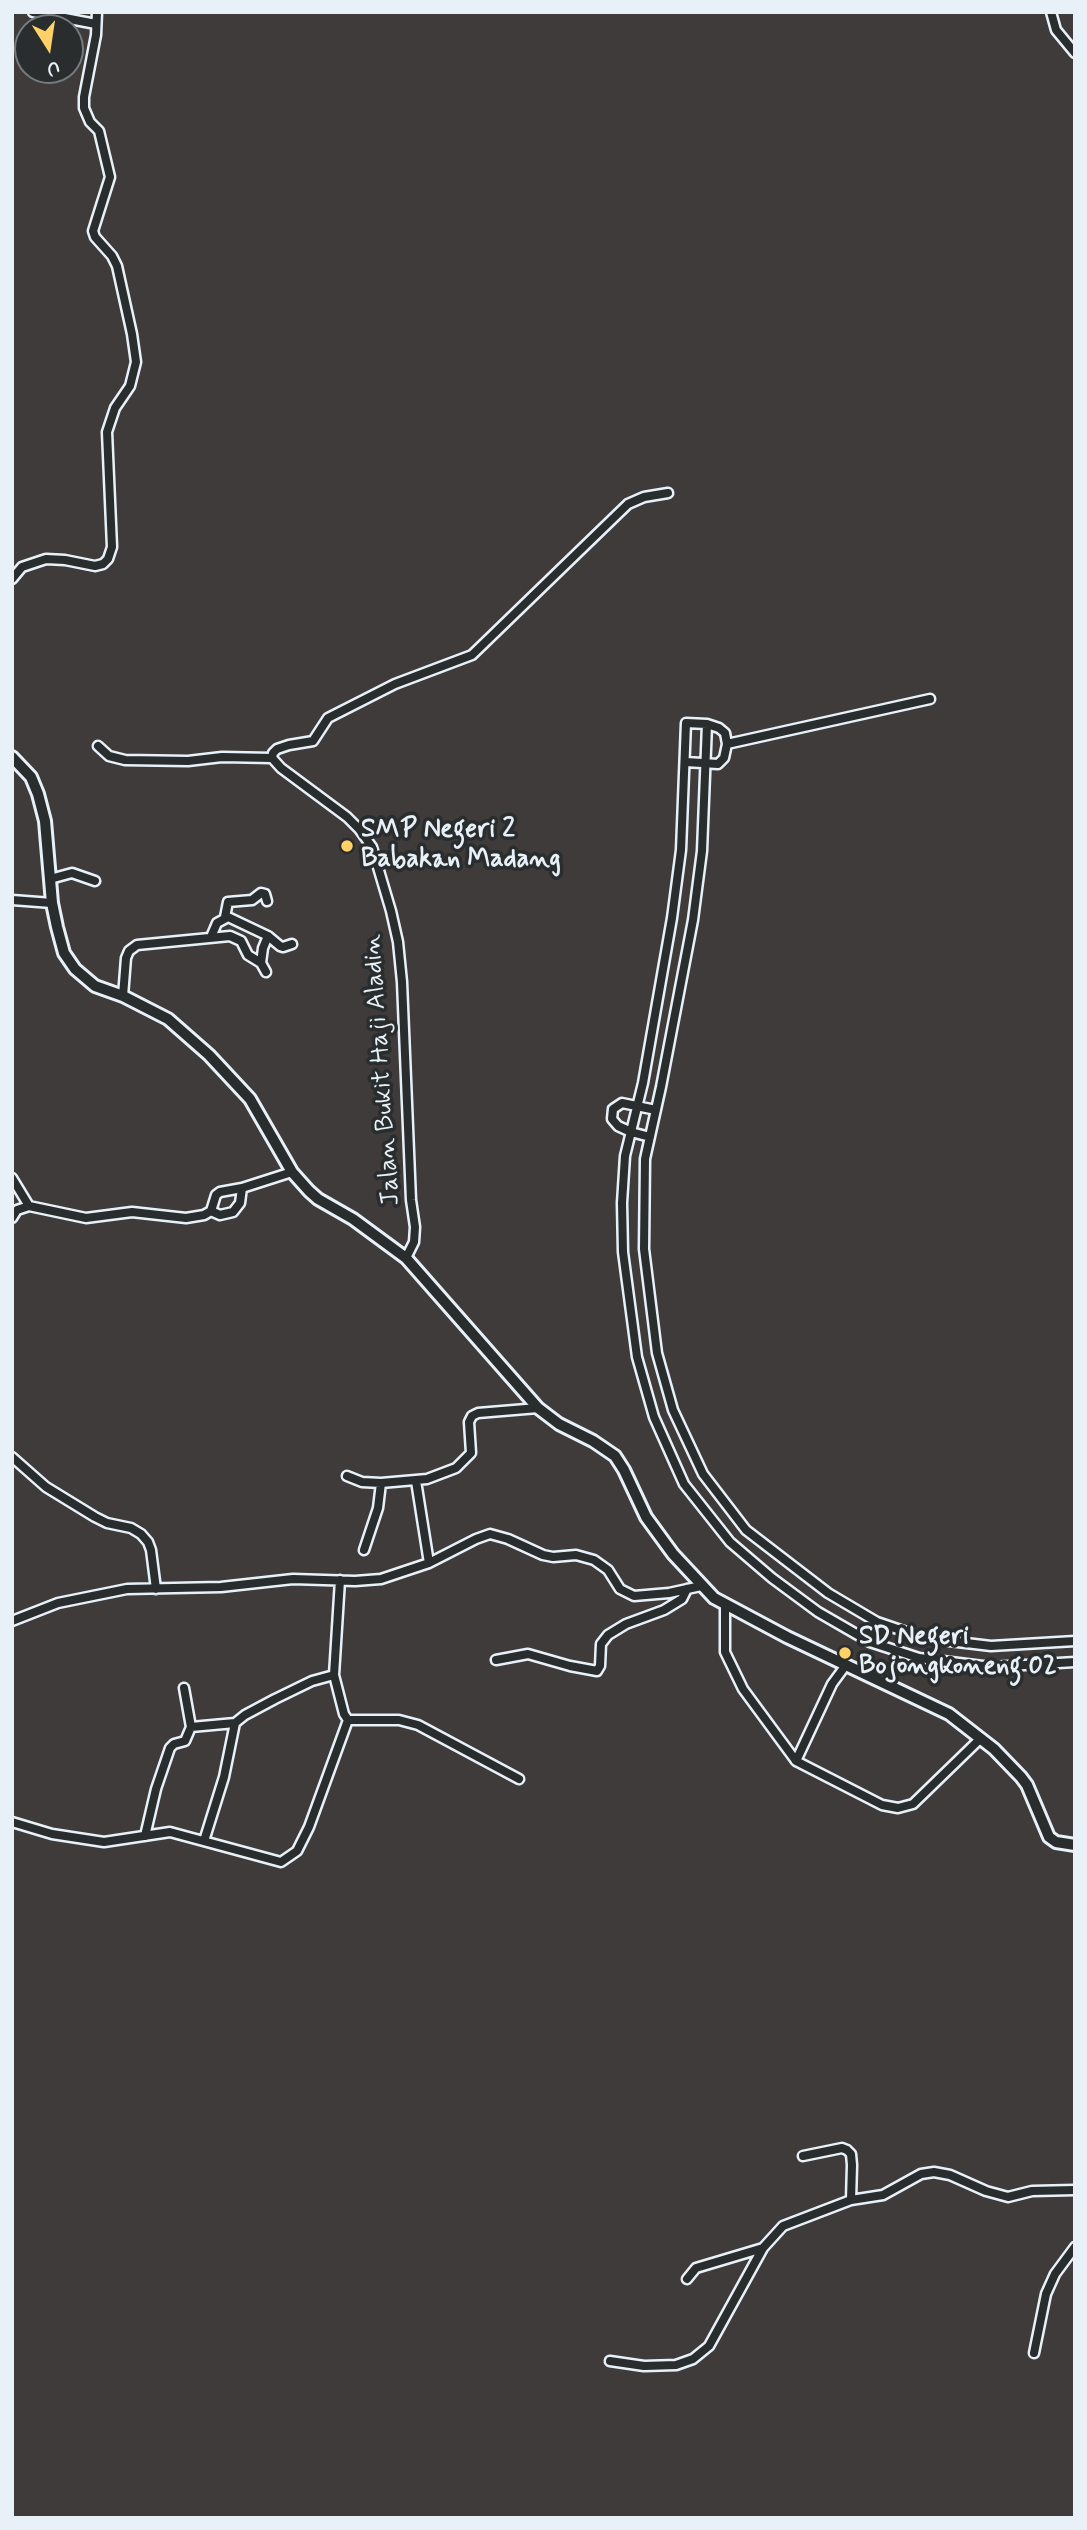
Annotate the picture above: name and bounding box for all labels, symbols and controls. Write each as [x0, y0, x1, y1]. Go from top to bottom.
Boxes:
north arrow [14, 14, 84, 84]
text: U [44, 55, 62, 82]
place label: SMP Negeri 2 Babakan Madang [361, 815, 561, 876]
marker: SMP Negeri 2 Babakan Madang [339, 838, 355, 854]
street label: Jalan Bukit Haji Aladin [358, 933, 408, 1207]
place label: SD Negeri Bojongkoneng 02 [859, 1622, 1057, 1684]
marker: SD Negeri Bojongkoneng 02 [837, 1645, 853, 1661]

